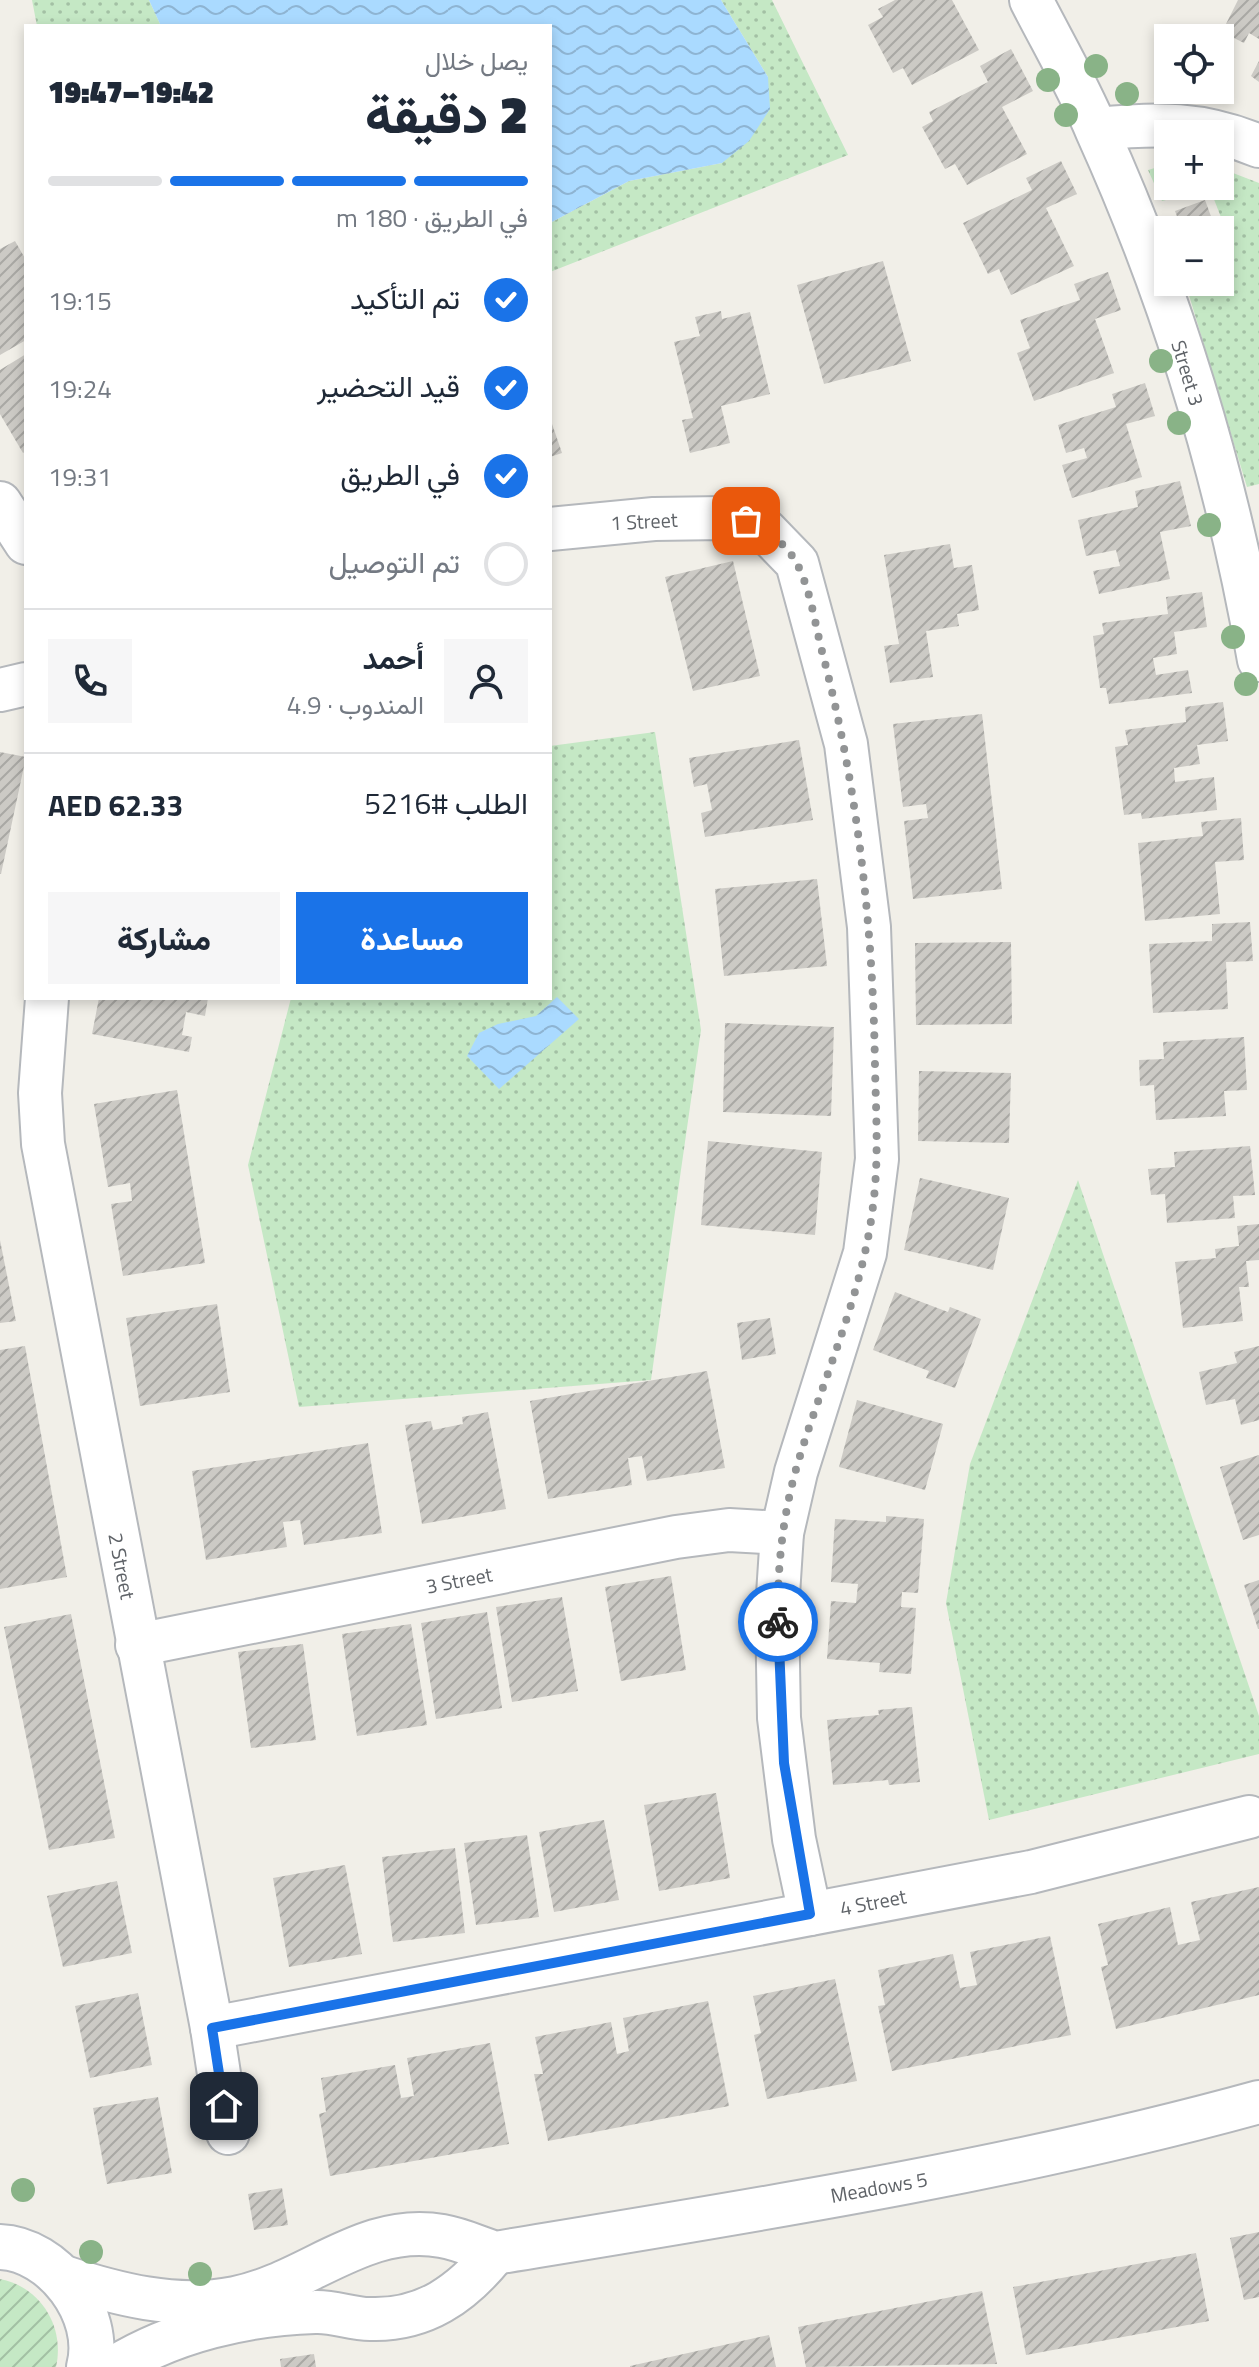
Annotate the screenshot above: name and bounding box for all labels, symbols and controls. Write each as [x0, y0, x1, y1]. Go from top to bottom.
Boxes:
map controls [1154, 24, 1234, 296]
button: locate [1154, 24, 1234, 104]
text: يصل خلال [425, 41, 528, 80]
text: 19:42–19:47 [48, 69, 214, 115]
text: 2 دقيقة [365, 74, 528, 153]
button: + [1154, 120, 1234, 200]
text: في الطريق · 180 m [336, 198, 528, 237]
button: − [1154, 216, 1234, 296]
text: تم التأكيد [350, 275, 460, 321]
icon: check [484, 278, 528, 322]
text: 19:15 [48, 281, 112, 320]
street label: Street 3 [1163, 336, 1213, 410]
text: قيد التحضير [317, 363, 460, 409]
icon: check [484, 366, 528, 410]
text: 19:24 [48, 369, 112, 408]
text: في الطريق [340, 451, 460, 497]
icon: check [484, 454, 528, 498]
text: 19:31 [48, 457, 112, 496]
pin [712, 487, 780, 555]
icon: bag [724, 499, 768, 543]
street label: 1 Street [610, 504, 678, 538]
text: تم التوصيل [328, 539, 460, 585]
text: أحمد [362, 635, 424, 681]
button: phone [48, 639, 132, 723]
button: person [444, 639, 528, 723]
text: المندوب · 4.9 [287, 685, 424, 724]
text: الطلب #5216 [364, 780, 528, 826]
text: AED 62.33 [48, 782, 183, 828]
button: مشاركة [48, 892, 280, 984]
button: مساعدة [296, 892, 528, 984]
street label: 2 Street [100, 1530, 144, 1602]
street label: 3 Street [423, 1558, 495, 1602]
courier [738, 1582, 818, 1662]
icon: bike [756, 1600, 800, 1644]
street label: 4 Street [837, 1880, 909, 1924]
pin [190, 2072, 258, 2140]
icon: home [202, 2084, 246, 2128]
street label: Meadows 5 [828, 2163, 930, 2211]

